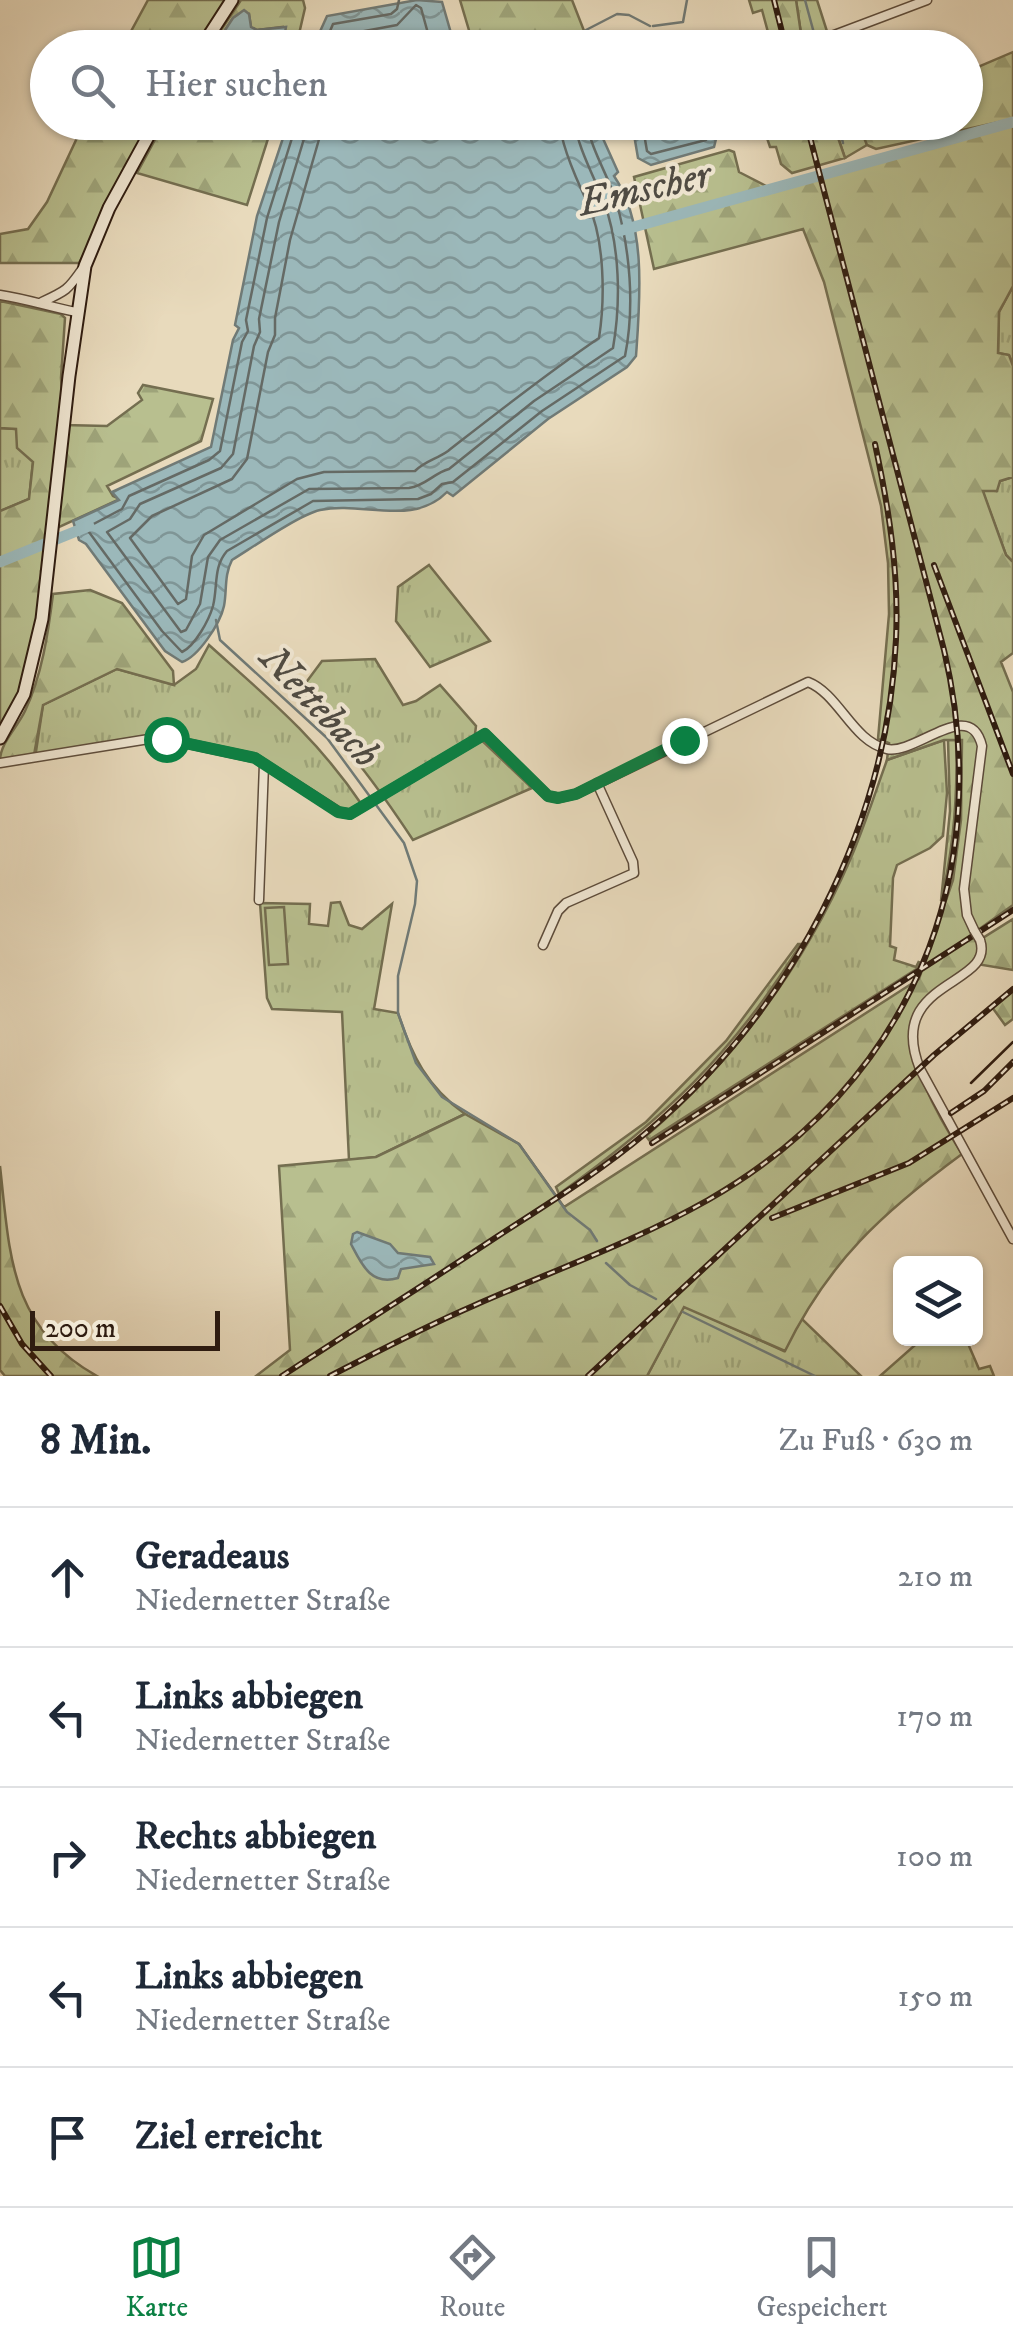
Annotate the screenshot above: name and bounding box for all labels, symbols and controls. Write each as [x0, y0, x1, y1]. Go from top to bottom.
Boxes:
search box [30, 30, 983, 140]
icon: search [65, 58, 120, 113]
text: Hier suchen [145, 61, 328, 109]
water label: Emscher [572, 150, 718, 230]
water label: Nettebach [247, 634, 390, 779]
route start [144, 717, 190, 763]
route end [662, 718, 708, 764]
map controls [893, 1256, 983, 1346]
button: layers [893, 1256, 983, 1346]
scale bar [30, 1306, 220, 1350]
text: 200 m [45, 1311, 116, 1346]
text: 8 Min. [40, 1415, 151, 1467]
text: Zu Fuß · 630 m [778, 1421, 973, 1461]
text: Geradeaus [135, 1533, 289, 1581]
icon: ahead [40, 1550, 95, 1605]
text: 210 m [898, 1557, 973, 1597]
text: Niedernetter Straße [135, 1581, 391, 1621]
text: Links abbiegen [135, 1673, 363, 1721]
icon: left [40, 1690, 95, 1745]
text: 170 m [896, 1697, 973, 1737]
text: Niedernetter Straße [135, 1721, 391, 1761]
text: Rechts abbiegen [135, 1813, 376, 1861]
icon: right [40, 1830, 95, 1885]
text: 100 m [896, 1837, 973, 1877]
text: Niedernetter Straße [135, 1861, 391, 1901]
text: Links abbiegen [135, 1953, 363, 2001]
icon: left [40, 1970, 95, 2025]
text: 150 m [897, 1977, 973, 2017]
text: Niedernetter Straße [135, 2001, 391, 2041]
icon: arrive [40, 2110, 95, 2165]
text: Ziel erreicht [135, 2113, 322, 2161]
tab: Karte [126, 2230, 188, 2325]
tab: Route [439, 2230, 505, 2325]
tab: Gespeichert [756, 2230, 887, 2325]

